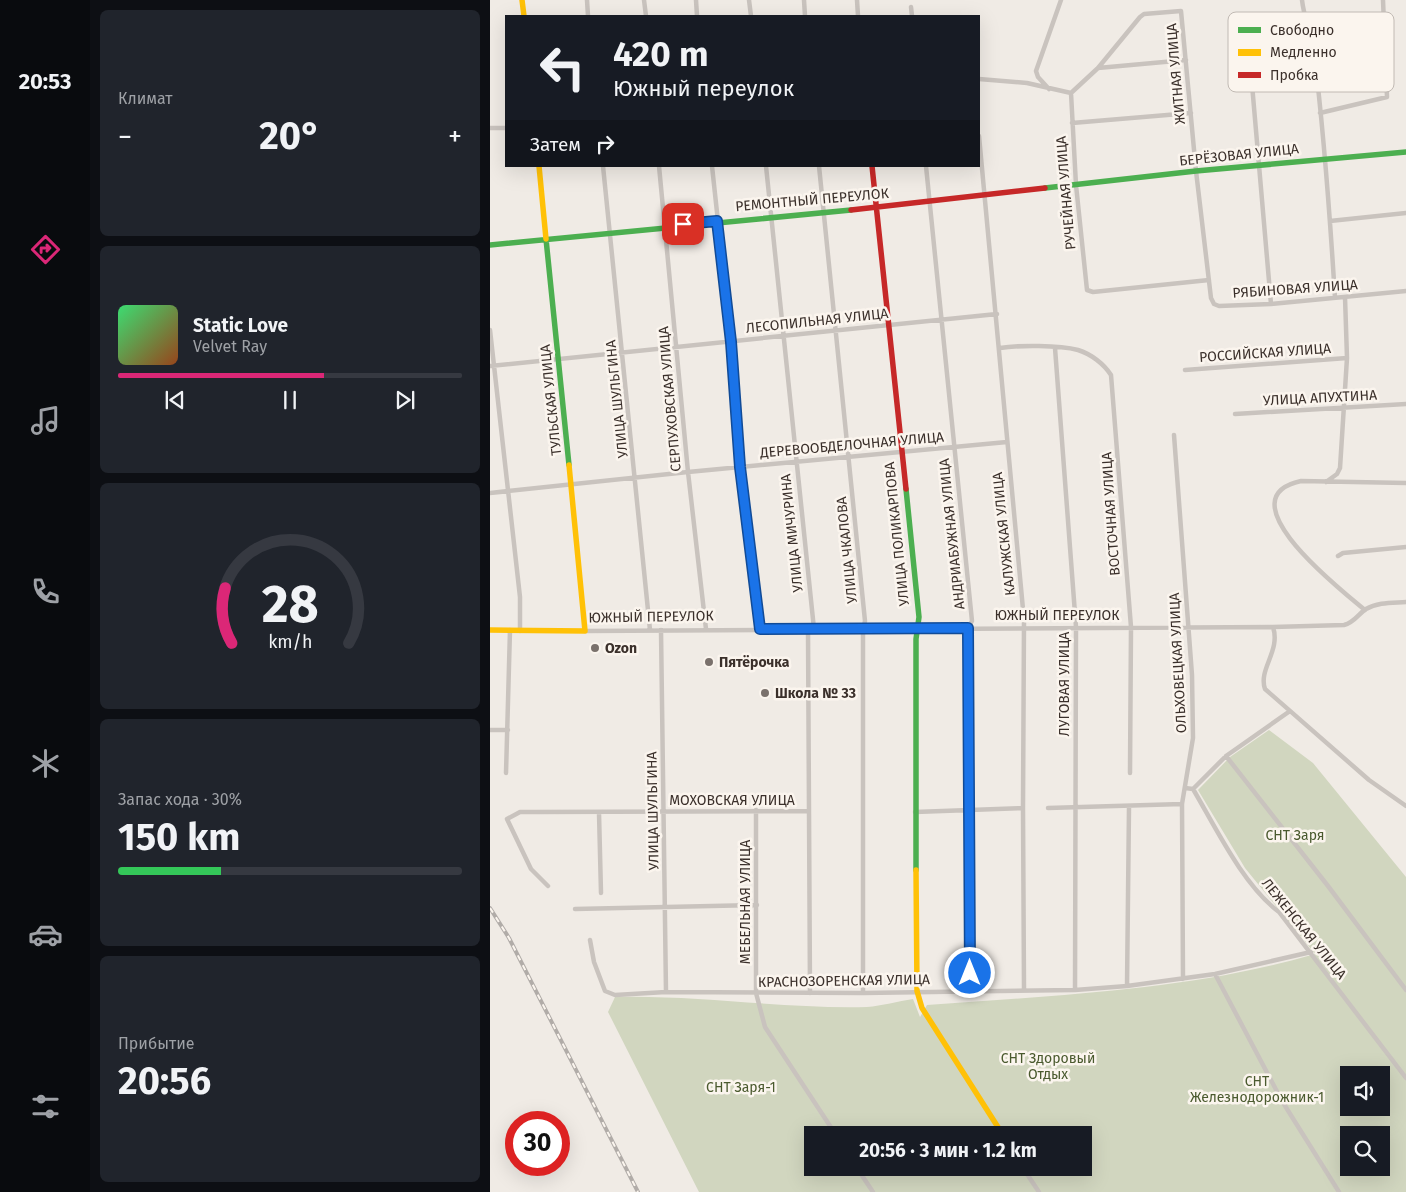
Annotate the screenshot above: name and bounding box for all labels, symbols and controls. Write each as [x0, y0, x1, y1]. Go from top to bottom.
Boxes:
legend [1228, 12, 1394, 92]
text: Свободно [1270, 22, 1334, 39]
street label: ЖИТНАЯ УЛИЦА [1163, 23, 1189, 125]
text: 420 m [613, 33, 709, 75]
icon: left [530, 35, 595, 100]
text: Медленно [1270, 44, 1337, 61]
text: Пробка [1270, 67, 1319, 84]
text: 20:53 [19, 68, 71, 95]
text: Южный переулок [613, 75, 794, 102]
text: Климат [118, 89, 173, 108]
text: 20° [259, 113, 321, 159]
text: − [118, 120, 132, 153]
text: + [448, 120, 462, 153]
icon: right [591, 130, 619, 158]
text: Затем [530, 133, 581, 156]
street label: РУЧЕЙНАЯ УЛИЦА [1053, 135, 1079, 251]
street label: БЕРЁЗОВАЯ УЛИЦА [1178, 140, 1300, 170]
street label: РЕМОНТНЫЙ ПЕРЕУЛОК [735, 185, 890, 215]
pin [662, 203, 704, 245]
icon: arrive [669, 210, 697, 238]
icon: directions [28, 232, 63, 267]
street label: РЯБИНОВАЯ УЛИЦА [1232, 276, 1358, 302]
street label: ЛЕСОПИЛЬНАЯ УЛИЦА [745, 305, 889, 337]
text: Static Love [193, 314, 288, 337]
street label: СЕРПУХОВСКАЯ УЛИЦА [655, 326, 685, 472]
text: Velvet Ray [193, 337, 267, 356]
street label: УЛИЦА ШУЛЬГИНА [602, 339, 632, 459]
street label: РОССИЙСКАЯ УЛИЦА [1199, 340, 1331, 366]
street label: ТУЛЬСКАЯ УЛИЦА [537, 344, 565, 456]
icon: previous [161, 386, 189, 414]
icon: pause [276, 386, 304, 414]
icon: next [391, 386, 419, 414]
street label: УЛИЦА АПУХТИНА [1263, 387, 1377, 409]
icon: music [28, 403, 63, 438]
street label: ДЕРЕВООБДЕЛОЧНАЯ УЛИЦА [758, 429, 945, 462]
street label: ВОСТОЧНАЯ УЛИЦА [1098, 452, 1124, 576]
street label: АНДРИАБУЖНАЯ УЛИЦА [936, 458, 968, 610]
street label: УЛИЦА ПОЛИКАРПОВА [881, 461, 913, 607]
street label: КАЛУЖСКАЯ УЛИЦА [989, 471, 1019, 597]
street label: УЛИЦА МИЧУРИНА [777, 473, 807, 593]
street label: УЛИЦА ЧКАЛОВА [833, 496, 861, 604]
text: 28 [261, 573, 319, 636]
icon: phone [28, 574, 63, 609]
street label: ОЛЬХОВЕЦКАЯ УЛИЦА [1166, 592, 1190, 734]
street label: ЮЖНЫЙ ПЕРЕУЛОК [588, 607, 714, 627]
street label: ЮЖНЫЙ ПЕРЕУЛОК [994, 607, 1120, 624]
text: km/h [268, 631, 312, 653]
street label: ЛУГОВАЯ УЛИЦА [1056, 632, 1073, 736]
place label: Ozon [605, 640, 637, 657]
marker: Ozon [589, 642, 601, 654]
place label: Пятёрочка [719, 654, 790, 671]
marker: Пятёрочка [703, 656, 715, 668]
place label: Школа № 33 [775, 685, 856, 702]
marker: Школа № 33 [759, 687, 771, 699]
icon: climate [28, 746, 63, 781]
street label: УЛИЦА ШУЛЬГИНА [643, 751, 663, 871]
text: Запас хода · 30% [118, 790, 242, 809]
street label: МОХОВСКАЯ УЛИЦА [669, 792, 795, 809]
text: 150 km [118, 814, 240, 860]
park label: СНТ Заря [1265, 827, 1325, 844]
street label: МЕБЕЛЬНАЯ УЛИЦА [737, 840, 754, 964]
street label: ЛЕЖЕНСКАЯ УЛИЦА [1258, 875, 1350, 983]
icon: car [28, 917, 63, 952]
position arrow [943, 946, 995, 998]
street label: КРАСНОЗОРЕНСКАЯ УЛИЦА [758, 971, 930, 991]
text: Прибытие [118, 1034, 194, 1053]
park label: СНТ Здоровый Отдых [1001, 1050, 1095, 1083]
text: 20:56 [118, 1058, 211, 1104]
map controls [1340, 1066, 1390, 1176]
button: sound [1340, 1066, 1390, 1116]
park label: СНТ Железнодорожник-1 [1190, 1073, 1324, 1106]
park label: СНТ Заря-1 [706, 1079, 776, 1096]
icon: filters [28, 1089, 63, 1124]
speed limit sign: 30 [505, 1111, 570, 1176]
button: search [1340, 1126, 1390, 1176]
text: 20:56 · 3 мин · 1.2 km [859, 1139, 1037, 1162]

